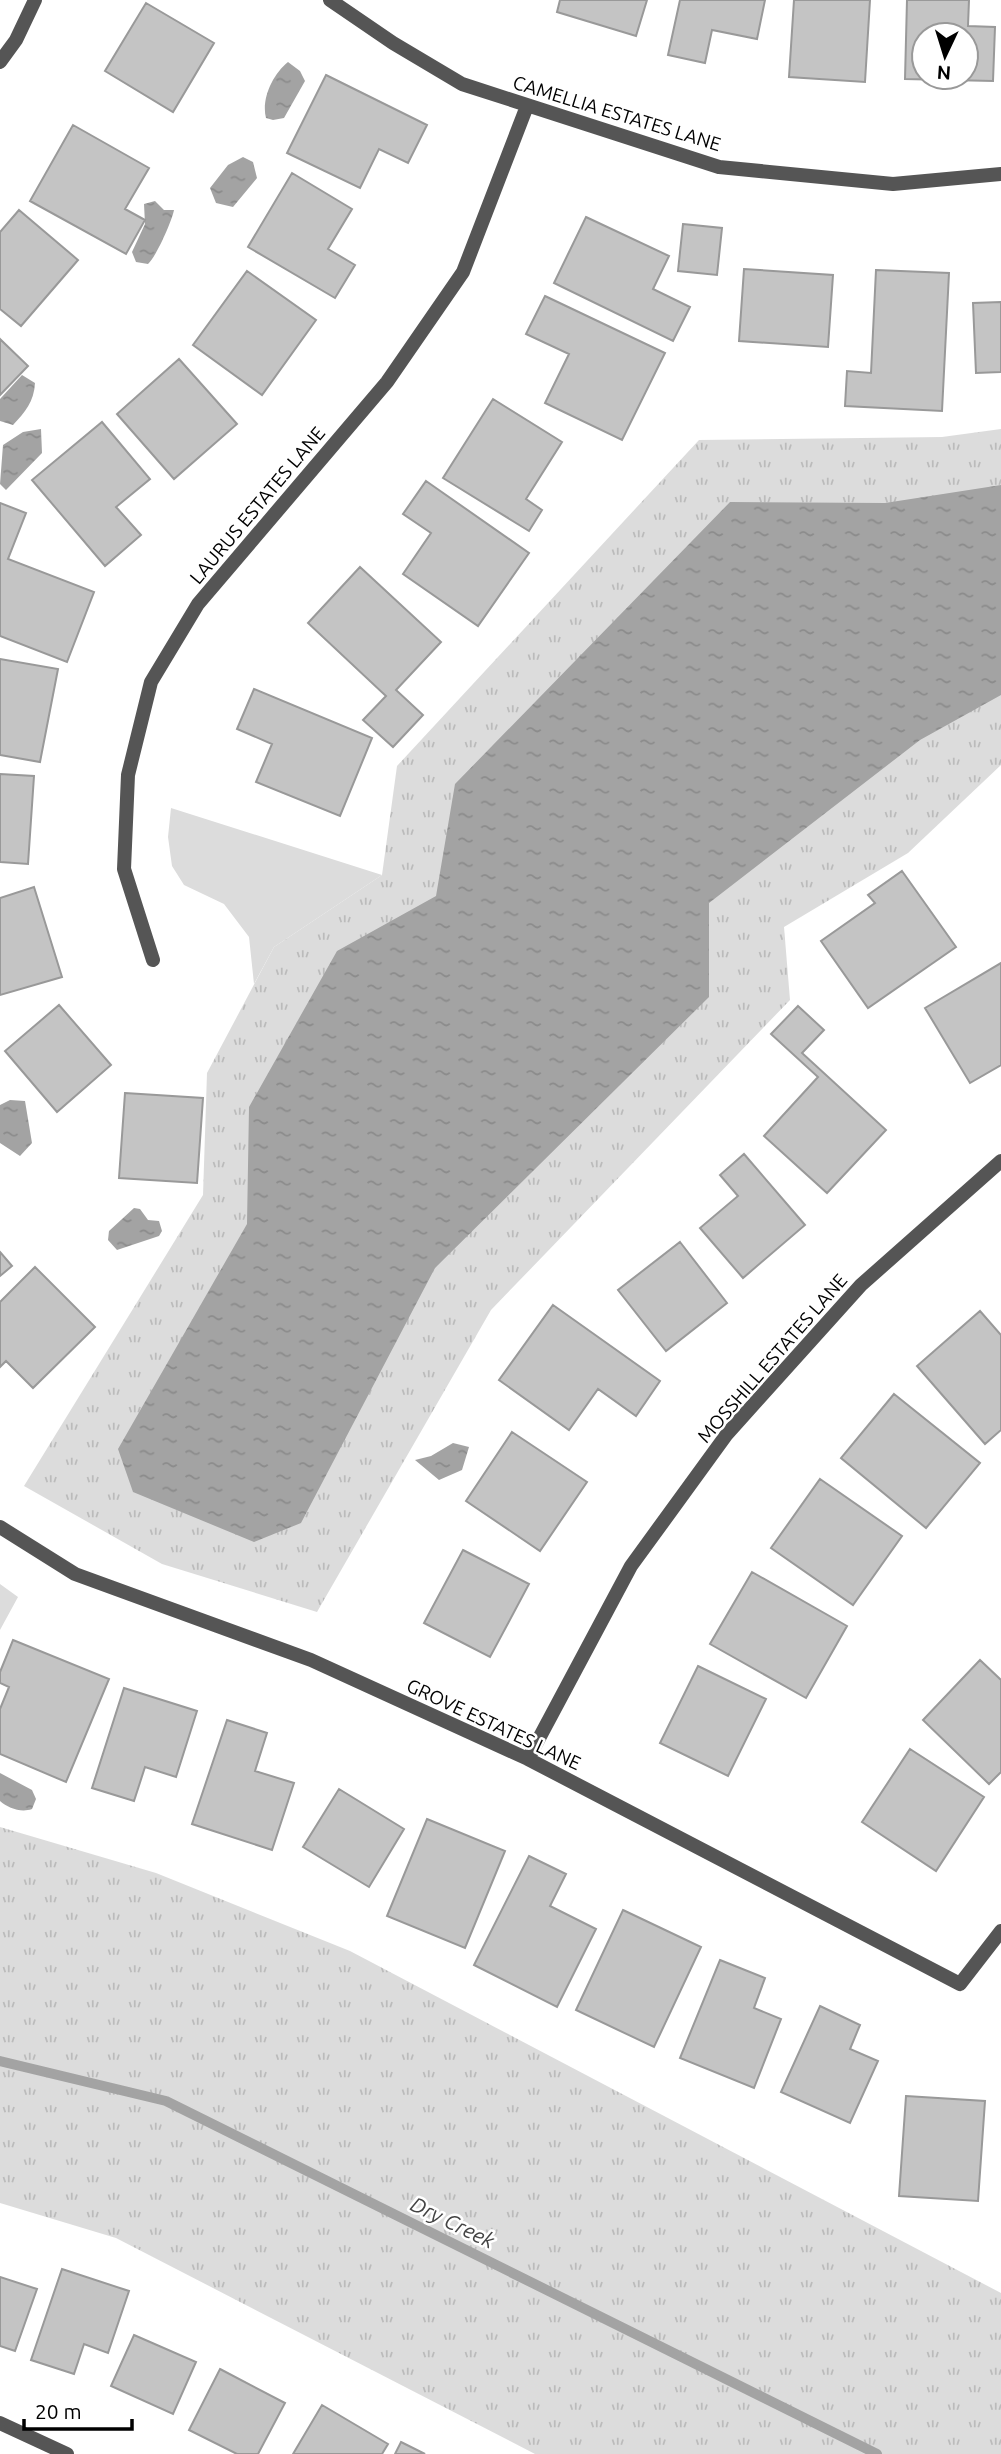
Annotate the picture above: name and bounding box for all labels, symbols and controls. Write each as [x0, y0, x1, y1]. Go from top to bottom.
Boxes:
north arrow [910, 21, 980, 91]
text: N [936, 61, 952, 84]
street label: CAMELLIA ESTATES LANE [510, 71, 724, 155]
street label: LAURUS ESTATES LANE [185, 422, 329, 588]
street label: MOSSHILL ESTATES LANE [693, 1269, 851, 1447]
street label: GROVE ESTATES LANE [403, 1674, 585, 1774]
water label: Dry Creek [407, 2191, 499, 2253]
scale bar [24, 2388, 133, 2432]
text: 20 m [35, 2399, 82, 2423]

